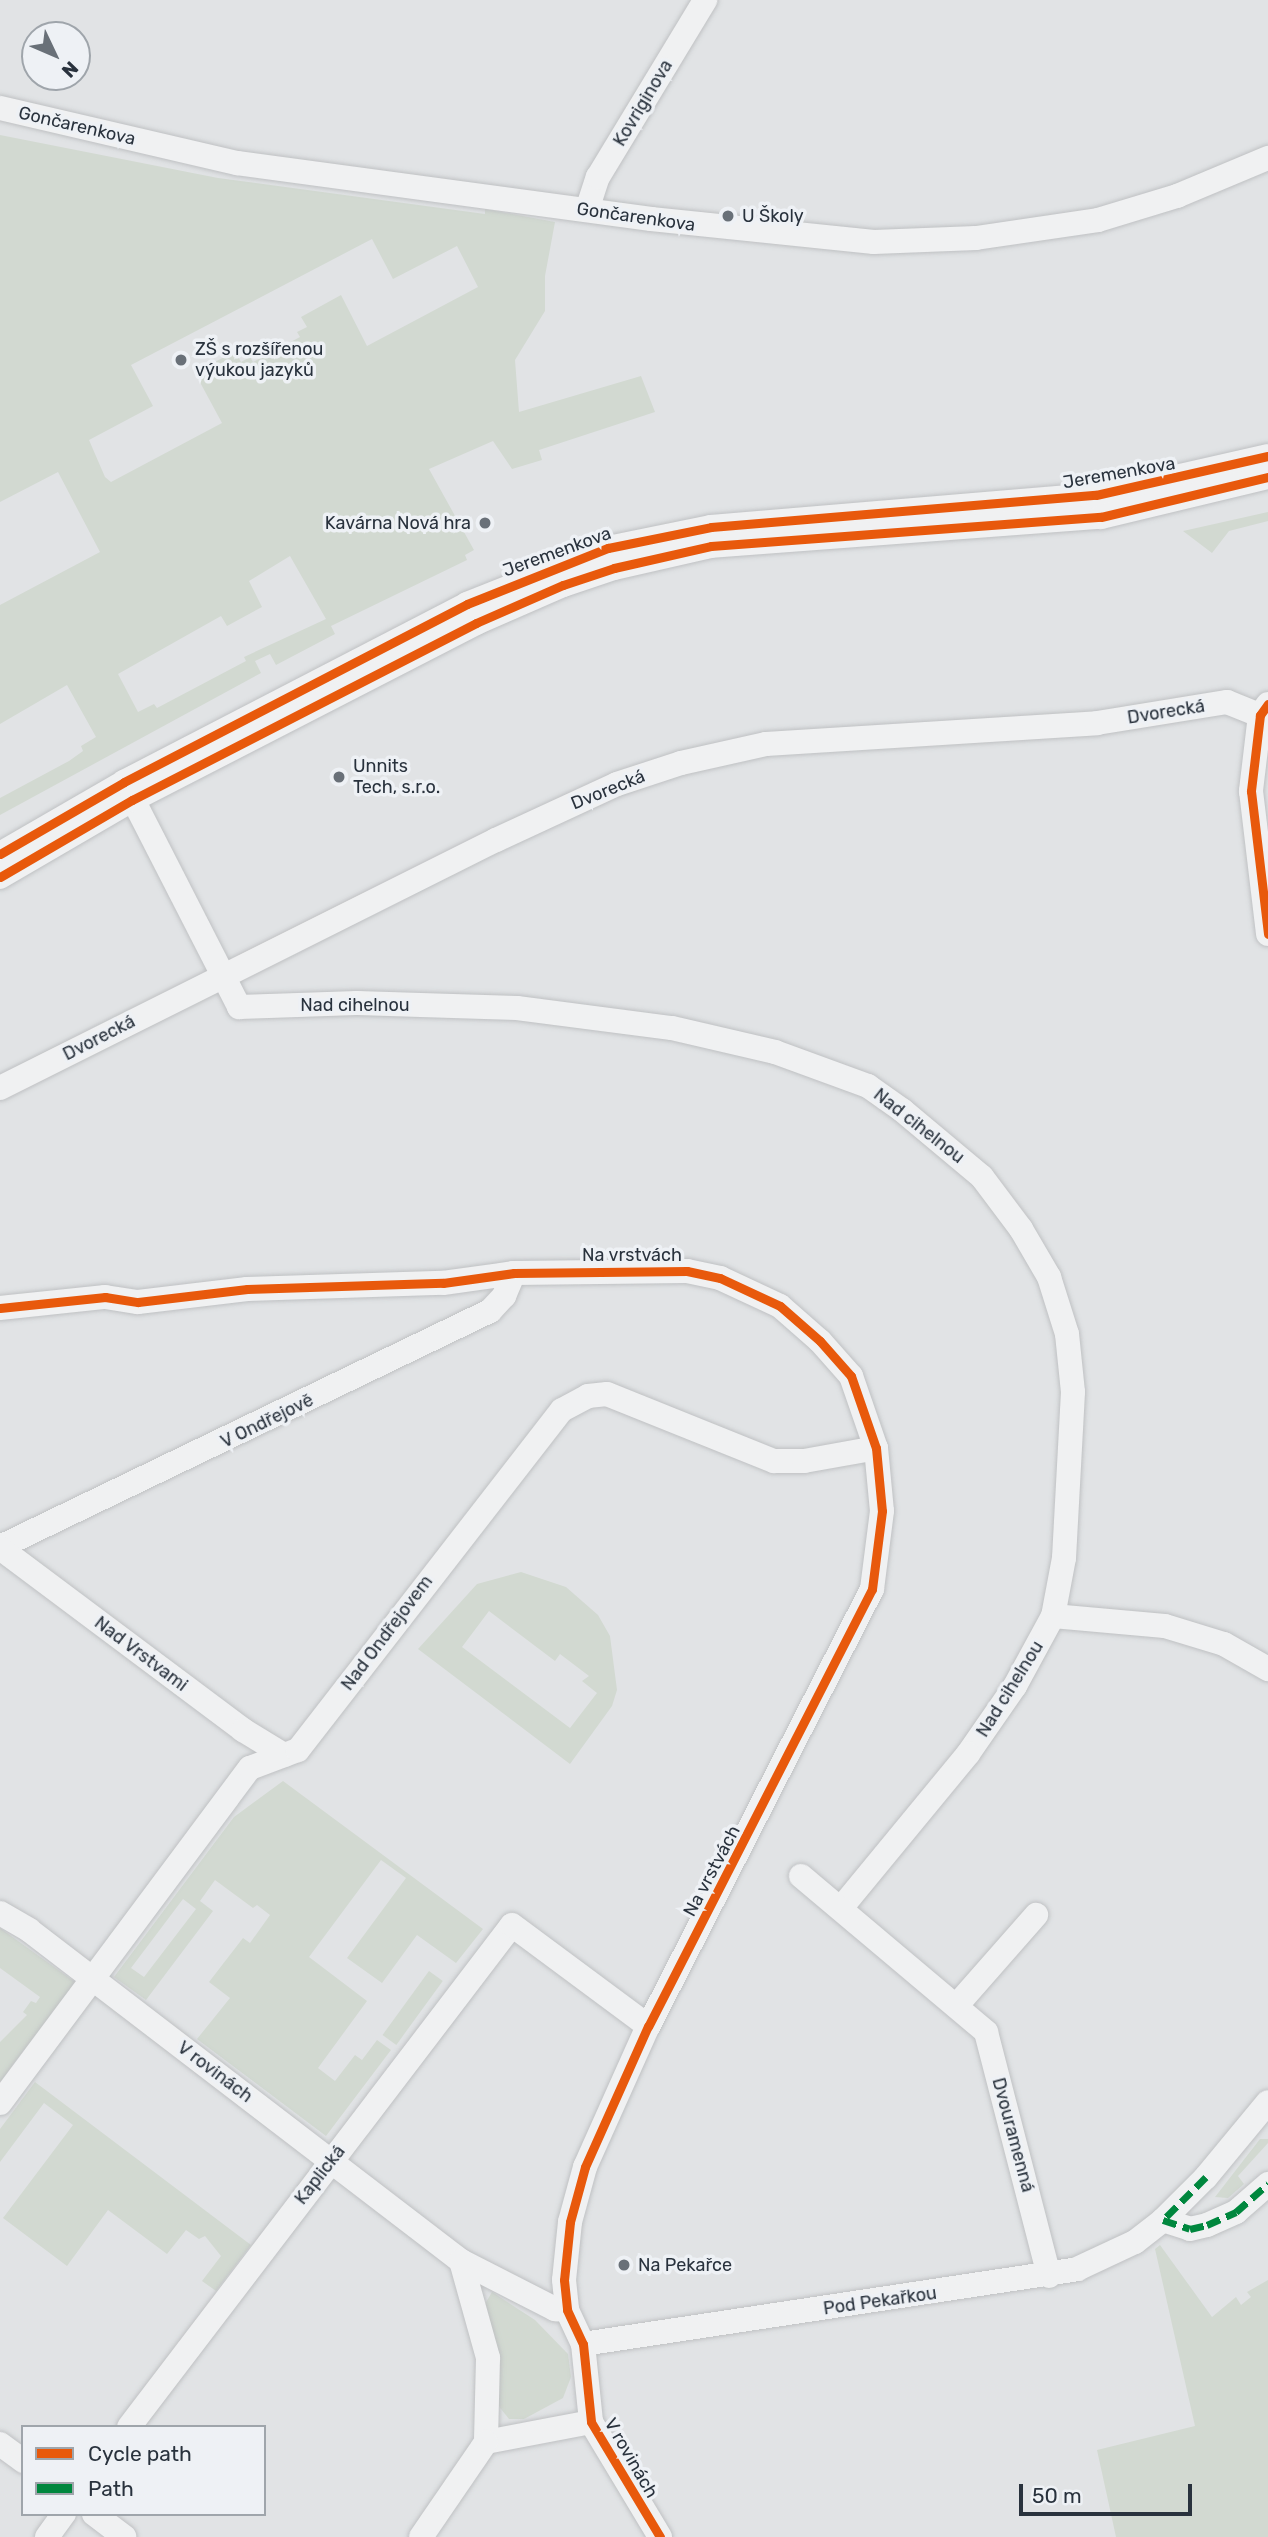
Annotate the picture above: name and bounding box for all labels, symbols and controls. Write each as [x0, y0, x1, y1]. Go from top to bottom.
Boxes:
north arrow [21, 21, 91, 91]
street label: Kovriginova [609, 56, 677, 150]
text: N [57, 57, 83, 82]
street label: Gončarenkova [16, 102, 138, 150]
street label: Gončarenkova [575, 198, 697, 236]
place label: U Školy [742, 205, 804, 227]
marker: U Školy [720, 208, 736, 224]
place label: ZŠ s rozšířenou výukou jazyků [195, 339, 323, 382]
marker: ZŠ s rozšířenou výukou jazyků [173, 352, 189, 368]
street label: Jeremenkova [1061, 452, 1177, 494]
place label: Kavárna Nová hra [325, 512, 471, 534]
marker: Kavárna Nová hra [477, 515, 493, 531]
street label: Jeremenkova [500, 522, 614, 582]
street label: Dvorecká [1126, 695, 1206, 729]
place label: Unnits Tech, s.r.o. [353, 756, 440, 798]
street label: Dvorecká [568, 765, 648, 815]
marker: Unnits Tech, s.r.o. [331, 769, 347, 785]
street label: Nad cihelnou [300, 994, 410, 1016]
street label: Dvorecká [59, 1011, 139, 1065]
street label: Nad cihelnou [869, 1084, 969, 1168]
street label: Na vrstvách [582, 1244, 682, 1266]
street label: V Ondřejově [217, 1389, 317, 1453]
street label: Nad Ondřejovem [337, 1571, 437, 1695]
street label: Nad Vrstvami [90, 1612, 192, 1696]
street label: Nad cihelnou [972, 1637, 1048, 1741]
street label: Na vrstvách [679, 1822, 745, 1920]
street label: V rovinách [173, 2037, 257, 2107]
street label: Dvouramenná [987, 2075, 1039, 2195]
street label: Kaplická [290, 2141, 350, 2209]
place label: Na Pekařce [638, 2254, 732, 2276]
marker: Na Pekařce [616, 2257, 632, 2273]
street label: Pod Pekařkou [822, 2282, 938, 2320]
street label: V rovinách [599, 2414, 663, 2502]
legend [21, 2425, 266, 2516]
text: Cycle path [88, 2441, 192, 2466]
scale bar [1023, 2470, 1196, 2514]
text: Path [88, 2476, 134, 2501]
text: 50 m [1032, 2483, 1082, 2508]

